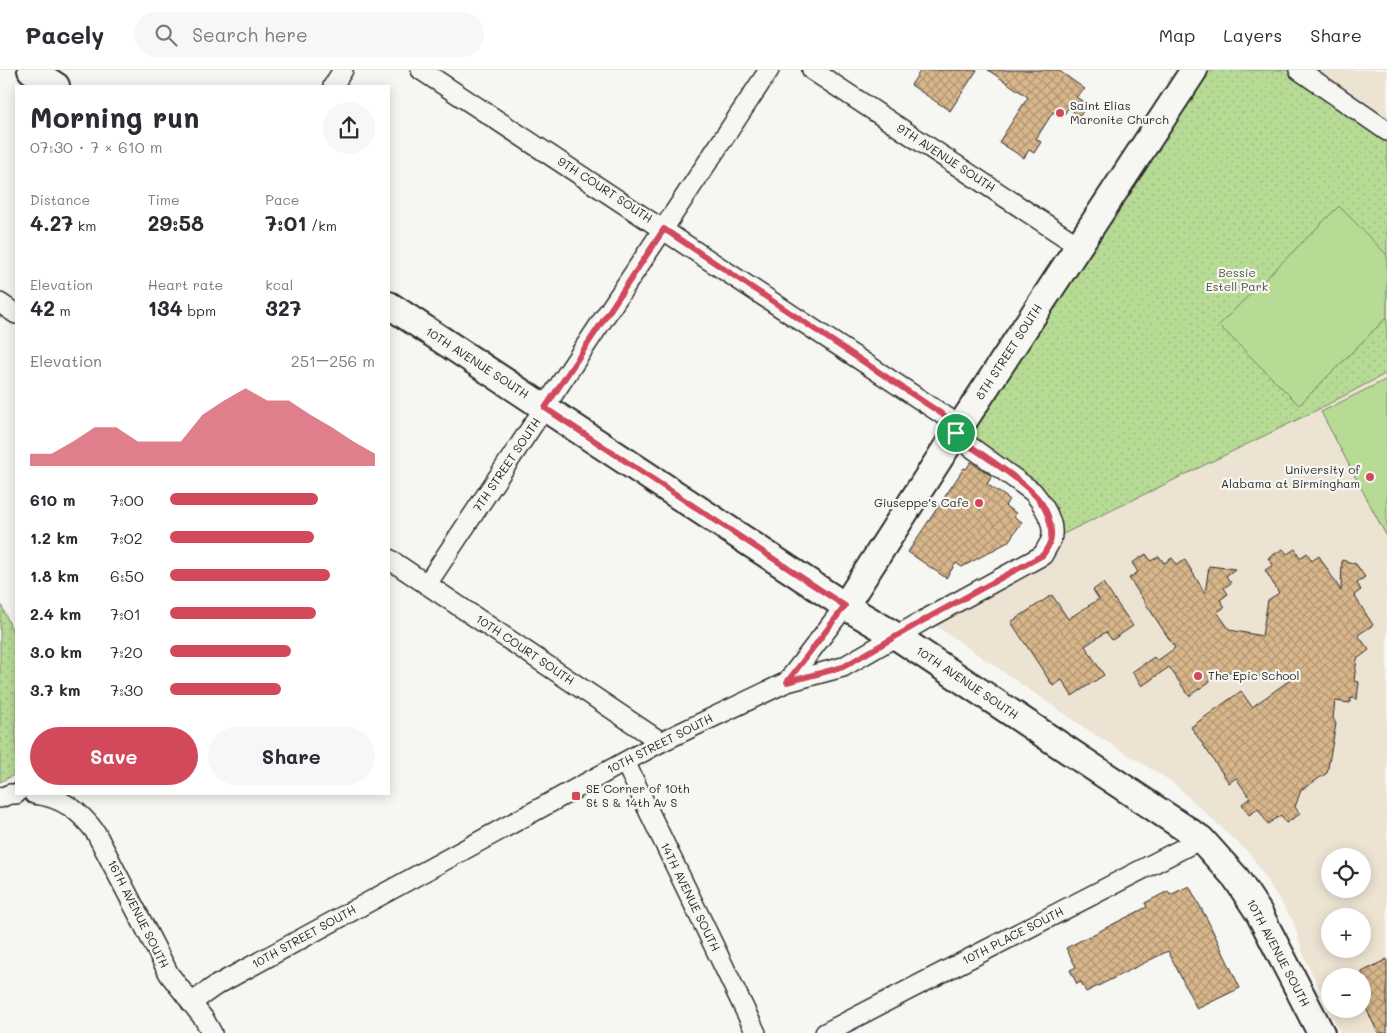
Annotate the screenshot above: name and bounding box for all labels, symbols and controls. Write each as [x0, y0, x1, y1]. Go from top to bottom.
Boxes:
search box [134, 12, 484, 57]
text: Pacely [25, 19, 104, 50]
icon: search [152, 21, 180, 49]
text: Search here [192, 22, 308, 47]
text: Map [1159, 23, 1195, 47]
text: Layers [1223, 23, 1282, 47]
text: Share [1310, 23, 1362, 47]
place label: Saint Elias Maronite Church [1070, 97, 1169, 127]
text: Morning run [30, 99, 199, 135]
button: share [323, 102, 375, 154]
marker: Saint Elias Maronite Church [1054, 107, 1066, 119]
street label: 9TH AVENUE SOUTH [894, 119, 999, 195]
text: 07:30 · 7 × 610 m [30, 136, 163, 157]
street label: 9TH COURT SOUTH [555, 153, 656, 226]
text: Distance [30, 190, 90, 209]
text: Time [148, 190, 180, 209]
text: Pace [265, 190, 300, 209]
text: 4.27 [30, 209, 73, 236]
text: 29:58 [148, 209, 204, 236]
text: 7:01 [265, 209, 307, 236]
text: km [73, 216, 96, 235]
text: /km [307, 216, 337, 235]
park label: Bessie Estell Park [1206, 264, 1268, 294]
text: Elevation [30, 275, 93, 294]
text: Heart rate [148, 275, 223, 294]
text: kcal [265, 275, 293, 294]
text: 42 [30, 294, 55, 321]
text: 134 [148, 294, 183, 321]
text: 327 [265, 294, 301, 321]
street label: 8TH STREET SOUTH [971, 300, 1045, 402]
text: m [55, 301, 71, 320]
text: bpm [183, 301, 216, 320]
street label: 10TH AVENUE SOUTH [423, 323, 532, 402]
text: Elevation [30, 350, 102, 371]
text: 251–256 m [291, 350, 375, 371]
pin [935, 412, 977, 454]
street label: 7TH STREET SOUTH [469, 414, 544, 515]
icon: arrive [942, 419, 970, 447]
place label: University of Alabama at Birmingham [1221, 461, 1360, 491]
marker: University of Alabama at Birmingham [1364, 471, 1376, 483]
text: 610 m [30, 489, 76, 510]
text: 7:00 [110, 489, 144, 510]
place label: Giuseppe's Cafe [874, 494, 969, 510]
marker: Giuseppe's Cafe [973, 497, 985, 509]
text: 1.2 km [30, 527, 78, 548]
text: 7:02 [110, 527, 143, 548]
text: 1.8 km [30, 565, 79, 586]
text: 6:50 [110, 565, 144, 586]
text: 2.4 km [30, 603, 81, 624]
text: 7:01 [110, 603, 141, 624]
street label: 10TH COURT SOUTH [473, 610, 578, 688]
text: 3.0 km [30, 641, 82, 662]
text: 7:20 [110, 641, 143, 662]
street label: 10TH AVENUE SOUTH [913, 642, 1022, 722]
place label: The Epic School [1208, 667, 1299, 683]
marker: The Epic School [1192, 670, 1204, 682]
text: 3.7 km [30, 679, 81, 700]
text: 7:30 [110, 679, 143, 700]
street label: 10TH STREET SOUTH [604, 709, 715, 777]
button: Save [30, 727, 198, 785]
button: Share [208, 727, 375, 785]
place label: SE Corner of 10th St S & 14th Av S [586, 780, 690, 810]
marker: SE Corner of 10th St S & 14th Av S [570, 790, 582, 802]
street label: 14TH AVENUE SOUTH [657, 839, 724, 954]
map controls [1321, 848, 1371, 1018]
button: locate [1321, 848, 1371, 898]
street label: 16TH AVENUE SOUTH [105, 857, 173, 971]
street label: 10TH AVENUE SOUTH [1244, 896, 1314, 1009]
street label: 10TH STREET SOUTH [249, 901, 358, 971]
street label: 10TH PLACE SOUTH [959, 903, 1066, 968]
button: + [1321, 908, 1371, 958]
button: − [1321, 968, 1371, 1018]

